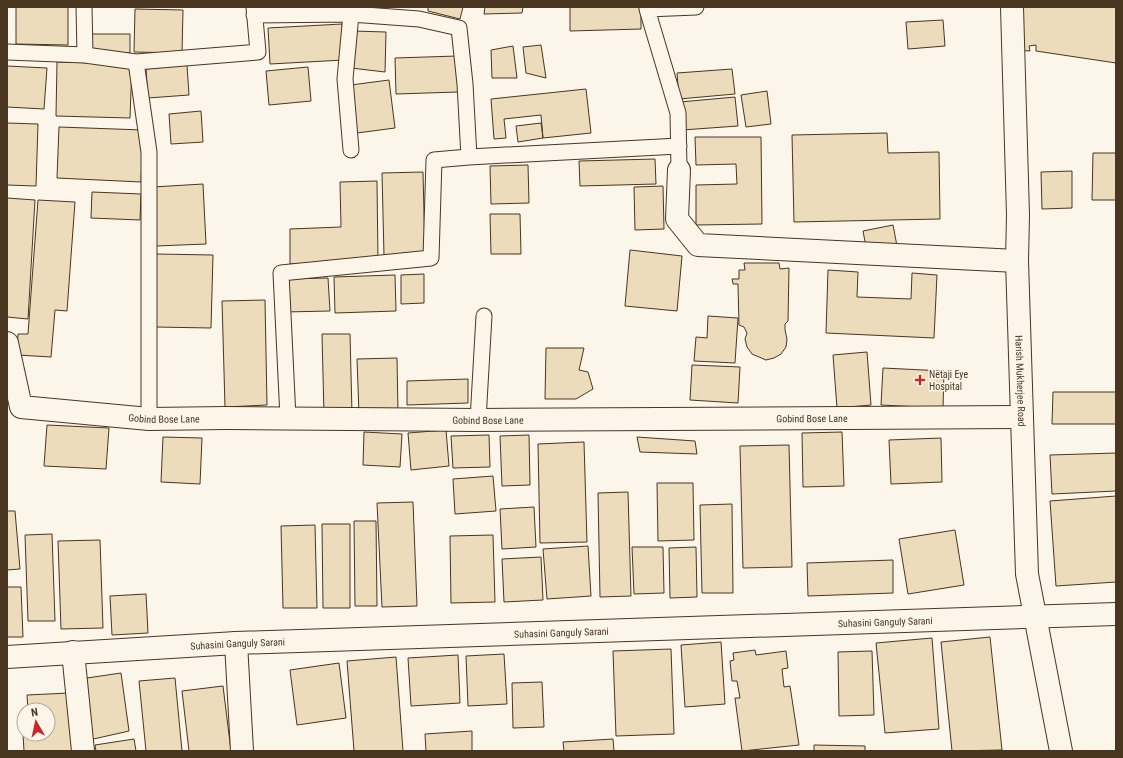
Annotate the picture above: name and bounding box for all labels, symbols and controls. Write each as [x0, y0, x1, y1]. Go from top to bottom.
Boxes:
street label: Harish Mukherjee Road [1013, 335, 1027, 427]
place label: Netaji Eye Hospital [929, 369, 968, 392]
marker: Netaji Eye Hospital [914, 374, 926, 386]
street label: Gobind Bose Lane [128, 412, 200, 425]
street label: Gobind Bose Lane [776, 413, 848, 424]
street label: Gobind Bose Lane [452, 415, 524, 426]
street label: Suhasini Ganguly Sarani [838, 615, 933, 629]
street label: Suhasini Ganguly Sarani [514, 626, 609, 640]
street label: Suhasini Ganguly Sarani [190, 636, 285, 652]
north arrow [16, 702, 56, 742]
text: N [30, 706, 39, 720]

